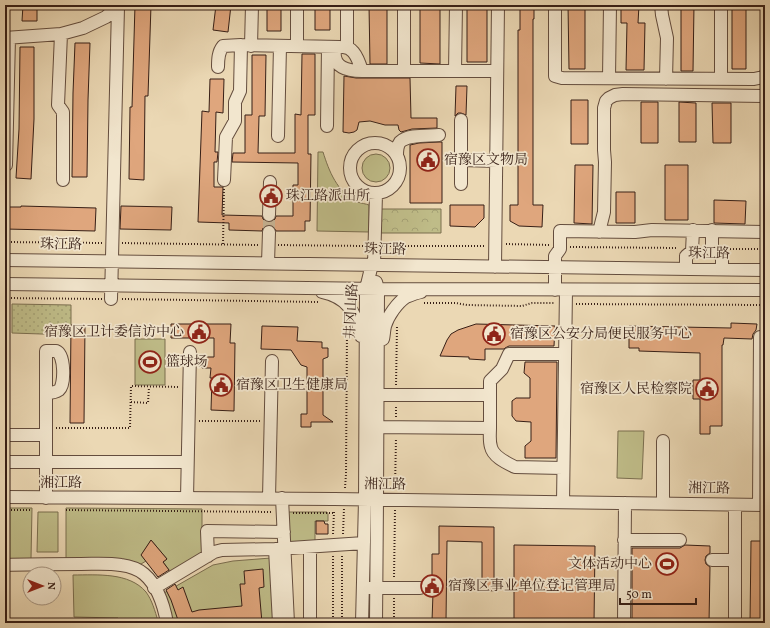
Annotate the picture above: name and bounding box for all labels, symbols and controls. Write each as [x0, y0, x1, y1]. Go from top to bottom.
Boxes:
public building icon: 宿豫区文物局 [415, 147, 441, 173]
place label: 宿豫区文物局 [444, 151, 528, 170]
public building icon: 珠江路派出所 [258, 183, 284, 209]
place label: 珠江路派出所 [286, 187, 370, 206]
street label: 珠江路 [40, 235, 82, 255]
street label: 珠江路 [364, 240, 406, 260]
street label: 珠江路 [688, 244, 730, 264]
street label: 井冈山路 [341, 283, 363, 339]
public building icon: 宿豫区卫计委信访中心 [186, 319, 212, 345]
public building icon: 宿豫区公安分局便民服务中心 [481, 321, 507, 347]
place label: 宿豫区卫计委信访中心 [44, 323, 184, 342]
place label: 宿豫区公安分局便民服务中心 [510, 325, 692, 344]
sports icon: 篮球场 [137, 349, 163, 375]
place label: 篮球场 [166, 353, 208, 372]
public building icon: 宿豫区卫生健康局 [208, 372, 234, 398]
place label: 宿豫区卫生健康局 [236, 376, 348, 395]
public building icon: 宿豫区人民检察院 [694, 376, 720, 402]
place label: 宿豫区人民检察院 [580, 380, 692, 399]
street label: 湘江路 [40, 474, 82, 493]
street label: 湘江路 [364, 475, 406, 495]
street label: 湘江路 [688, 479, 730, 499]
sports icon: 文体活动中心 [654, 551, 680, 577]
place label: 文体活动中心 [568, 555, 652, 574]
north arrow [22, 566, 62, 606]
public building icon: 宿豫区事业单位登记管理局 [419, 573, 445, 599]
place label: 宿豫区事业单位登记管理局 [448, 577, 616, 596]
scale bar [620, 580, 696, 606]
text: N [43, 582, 58, 590]
text: 50 m [626, 587, 652, 603]

